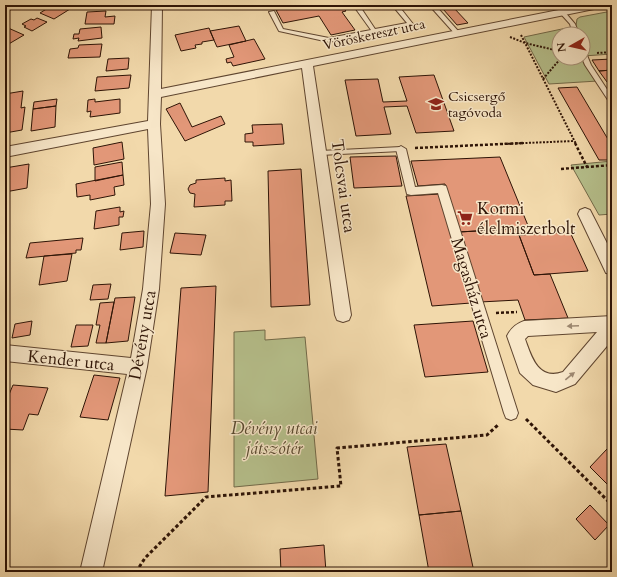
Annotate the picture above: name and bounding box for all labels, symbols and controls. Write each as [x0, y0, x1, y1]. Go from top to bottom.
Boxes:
street label: Vöröskereszt utca [321, 14, 427, 55]
north arrow [551, 26, 591, 66]
text: N [553, 41, 570, 53]
place label: Csicsergő tagóvoda [448, 87, 506, 122]
school or university icon: Csicsergő tagóvoda [427, 95, 445, 113]
street label: Tolcsvai utca [326, 138, 362, 235]
place label: Kormi élelmiszerbolt [477, 197, 576, 240]
supermarket icon: Kormi élelmiszerbolt [456, 209, 474, 227]
street label: Magasház utca [445, 235, 498, 342]
street label: Dévény utca [123, 288, 162, 382]
one-way arrow [566, 323, 579, 329]
street label: Kender utca [26, 344, 116, 377]
one-way arrow [565, 371, 575, 380]
park label: Dévény utcai játszótér [231, 417, 318, 460]

